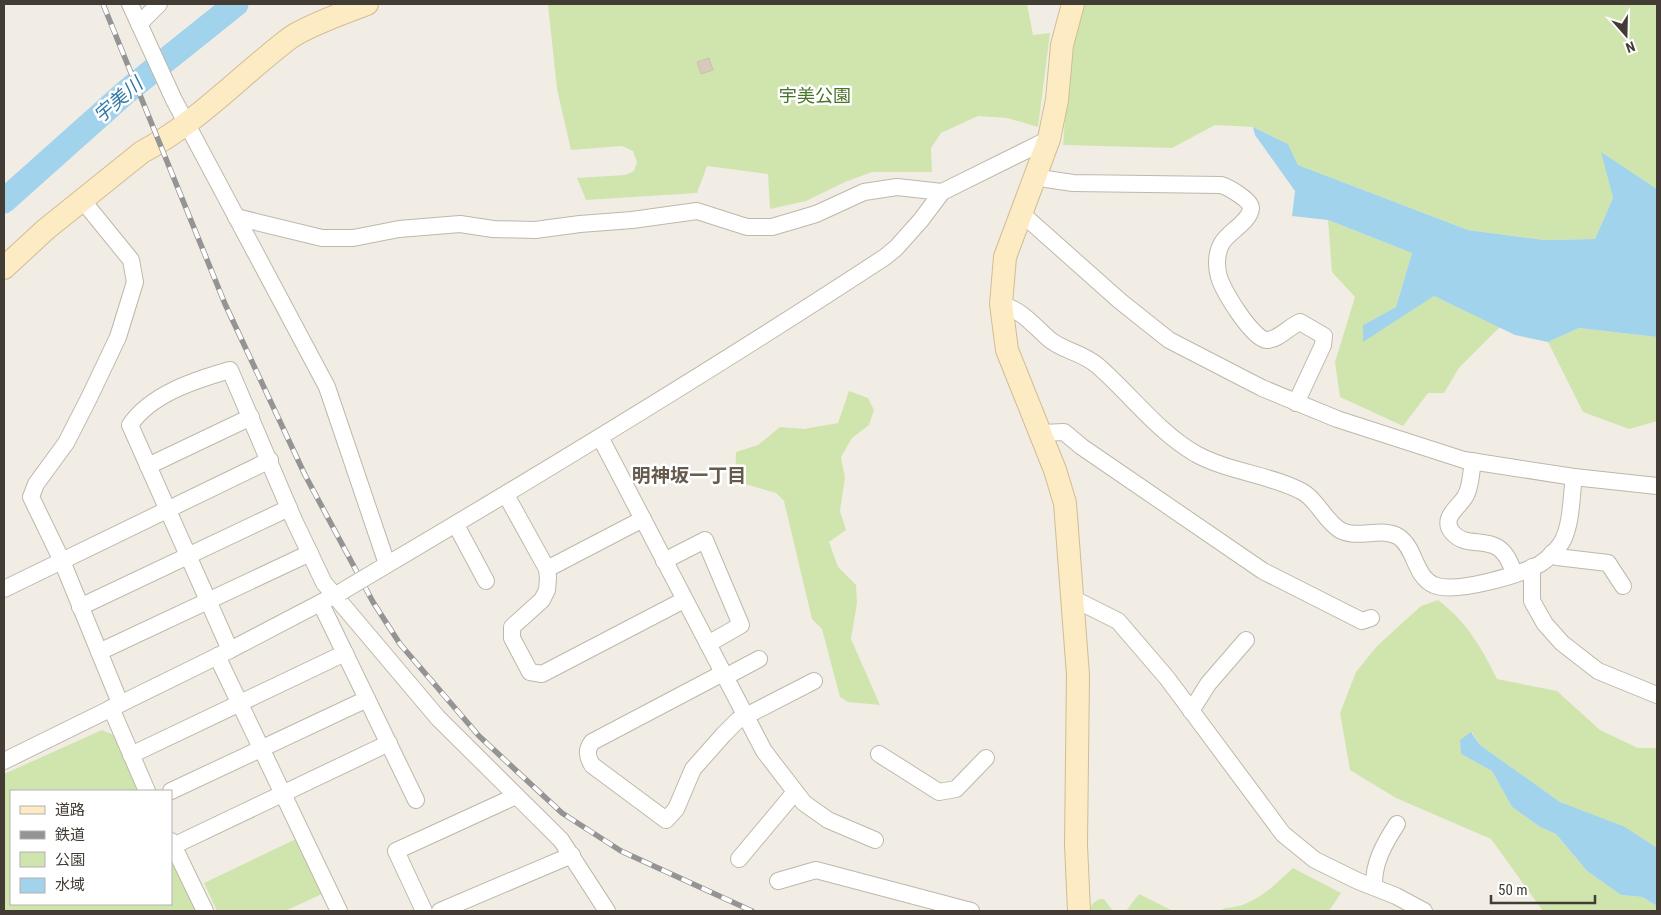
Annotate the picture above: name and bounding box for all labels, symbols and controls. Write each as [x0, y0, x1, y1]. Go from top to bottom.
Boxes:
north arrow [1601, 10, 1651, 60]
text: N [1624, 38, 1637, 56]
water label: 宇美川 [89, 71, 149, 127]
park label: 宇美公園 [779, 85, 851, 106]
district label: 明神坂一丁目 [632, 464, 746, 487]
legend [10, 790, 172, 905]
text: 道路 [55, 801, 85, 819]
text: 鉄道 [55, 826, 85, 844]
text: 公園 [55, 851, 85, 869]
scale bar [1491, 872, 1595, 904]
text: 水域 [55, 876, 85, 894]
text: 50 m [1498, 881, 1528, 899]

